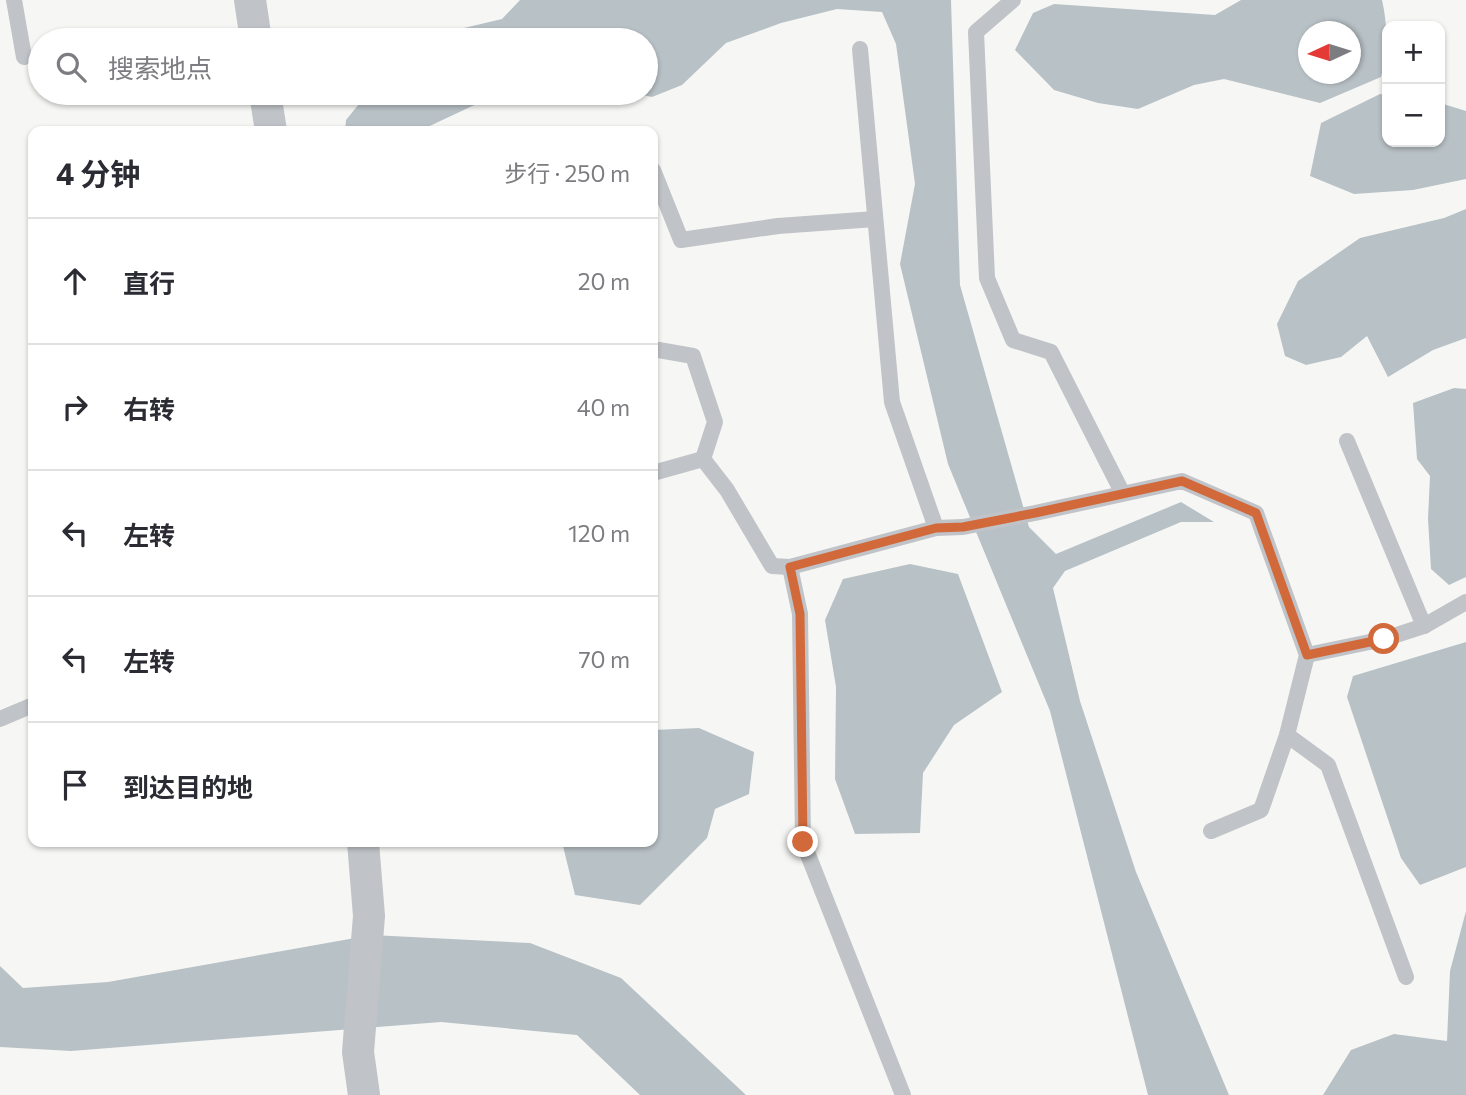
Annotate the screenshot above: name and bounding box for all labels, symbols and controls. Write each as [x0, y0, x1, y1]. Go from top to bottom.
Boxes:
north arrow [1298, 21, 1361, 84]
map controls [1382, 21, 1445, 147]
button: + [1382, 21, 1445, 84]
search box [28, 28, 658, 105]
icon: search [52, 48, 90, 86]
text: 搜索地点 [108, 52, 212, 83]
button: − [1382, 84, 1445, 147]
text: 4 分钟 [56, 154, 140, 191]
text: 步行 · 250 m [504, 159, 630, 187]
icon: ahead [56, 262, 94, 300]
text: 直行 [123, 267, 175, 298]
text: 20 m [578, 267, 630, 295]
icon: right [56, 388, 94, 426]
text: 右转 [123, 393, 175, 424]
text: 40 m [577, 393, 630, 421]
icon: left [56, 514, 94, 552]
text: 左转 [123, 519, 175, 550]
text: 120 m [568, 519, 630, 547]
route start [1368, 623, 1399, 654]
icon: left [56, 640, 94, 678]
text: 左转 [123, 645, 175, 676]
text: 70 m [578, 645, 630, 673]
icon: arrive [56, 766, 94, 804]
text: 到达目的地 [123, 771, 253, 802]
route end [787, 826, 818, 857]

